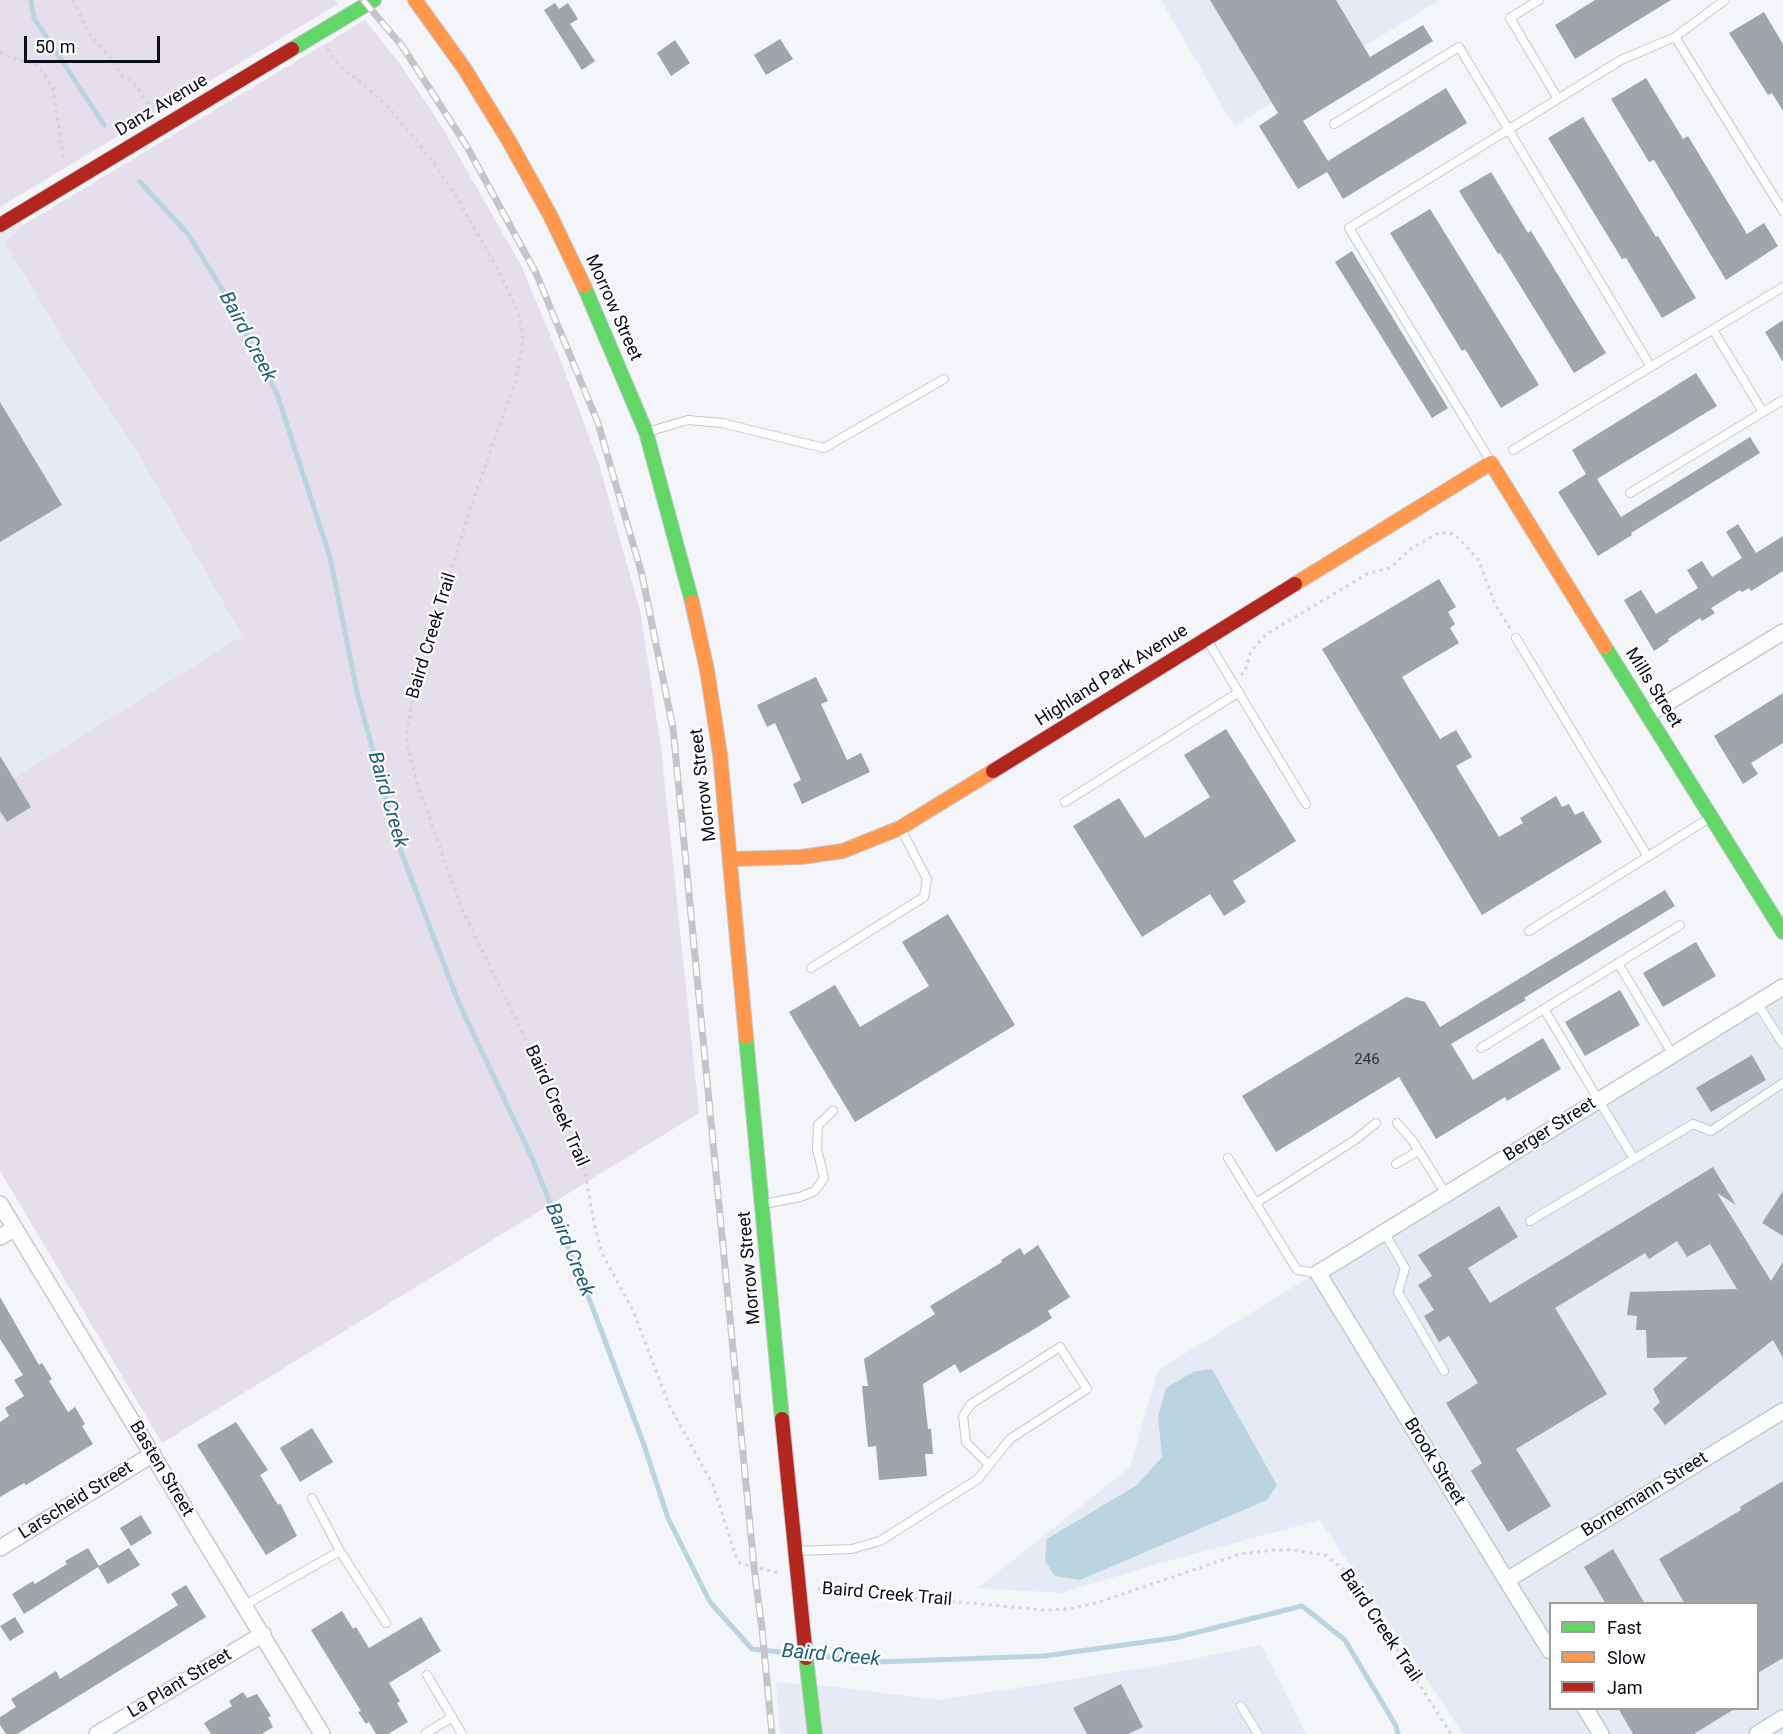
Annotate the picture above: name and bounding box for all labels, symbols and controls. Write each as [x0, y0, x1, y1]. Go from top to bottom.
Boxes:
scale bar [27, 24, 164, 62]
text: 50 m [35, 36, 75, 57]
street label: Danz Avenue [112, 70, 212, 142]
street label: Morrow Street [580, 252, 646, 364]
water label: Baird Creek [213, 288, 281, 386]
street label: Baird Creek Trail [403, 570, 461, 702]
street label: Highland Park Avenue [1032, 620, 1192, 732]
street label: Mills Street [1620, 644, 1686, 732]
street label: Morrow Street [686, 727, 722, 843]
water label: Baird Creek [362, 749, 412, 851]
street label: Baird Creek Trail [520, 1042, 592, 1170]
house number: 246 [1354, 1051, 1380, 1069]
street label: Berger Street [1500, 1093, 1600, 1167]
water label: Baird Creek [539, 1200, 599, 1300]
street label: Morrow Street [734, 1210, 766, 1326]
street label: Brook Street [1399, 1414, 1469, 1510]
street label: Basten Street [124, 1417, 198, 1521]
street label: Bornemann Street [1578, 1448, 1712, 1542]
street label: Larscheid Street [15, 1457, 137, 1545]
street label: Baird Creek Trail [1335, 1566, 1425, 1686]
street label: Baird Creek Trail [821, 1579, 953, 1611]
legend [1549, 1602, 1759, 1710]
text: Fast [1607, 1617, 1642, 1638]
water label: Baird Creek [781, 1640, 881, 1672]
street label: La Plant Street [124, 1645, 236, 1723]
text: Slow [1607, 1647, 1646, 1668]
text: Jam [1607, 1677, 1643, 1698]

